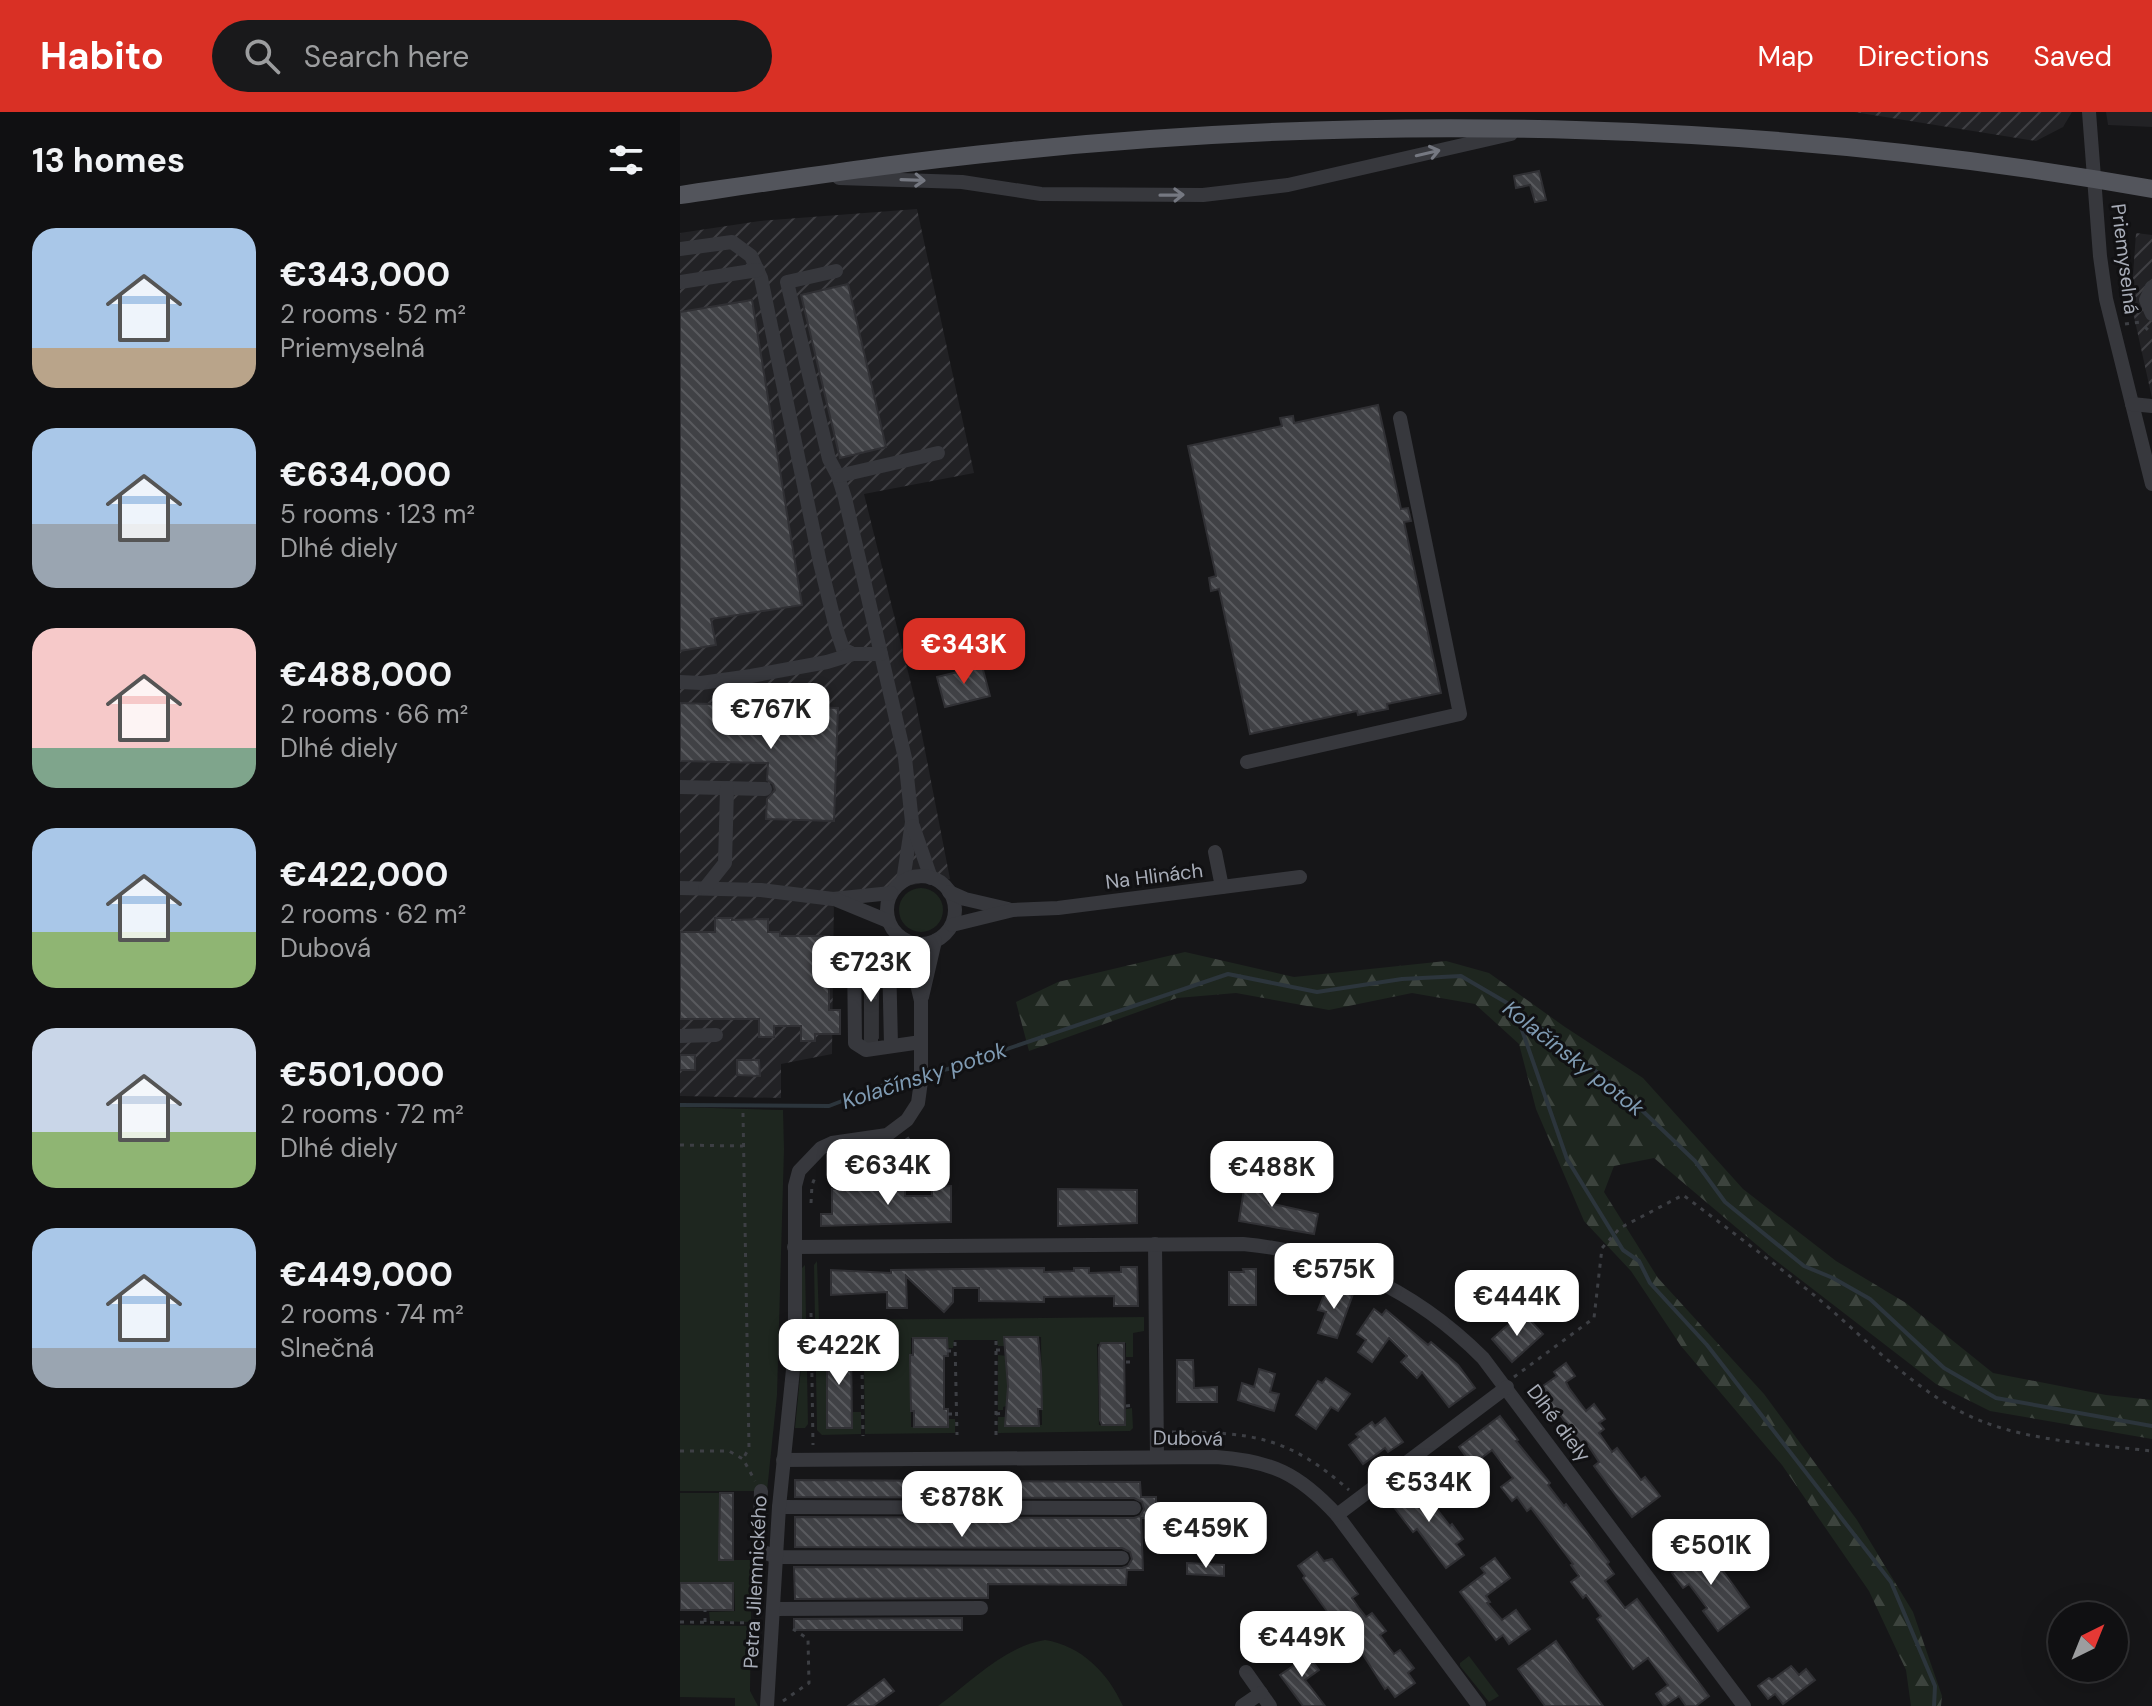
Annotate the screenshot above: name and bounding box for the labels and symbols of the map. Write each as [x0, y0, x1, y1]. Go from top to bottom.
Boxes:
one-way arrow [1414, 145, 1440, 160]
one-way arrow [899, 173, 926, 188]
one-way arrow [1158, 187, 1185, 203]
street label: Priemyselná [2105, 202, 2145, 316]
pin: €343K [908, 618, 1020, 686]
pin: €767K [715, 683, 827, 751]
street label: Na Hlinách [1104, 857, 1204, 895]
pin: €723K [815, 936, 927, 1004]
water label: Kolačínsky potok [1497, 994, 1651, 1123]
water label: Kolačínsky potok [838, 1035, 1011, 1116]
pin: €634K [832, 1139, 944, 1207]
pin: €488K [1216, 1141, 1328, 1209]
pin: €575K [1278, 1243, 1390, 1311]
pin: €444K [1461, 1270, 1573, 1338]
pin: €422K [783, 1319, 895, 1387]
street label: Dlhé diely [1521, 1379, 1597, 1467]
street label: Dubová [1153, 1424, 1223, 1452]
pin: €534K [1373, 1456, 1485, 1524]
pin: €878K [906, 1471, 1018, 1539]
street label: Petra Jilemnického [737, 1495, 773, 1669]
pin: €459K [1150, 1502, 1262, 1570]
pin: €501K [1655, 1519, 1767, 1587]
north arrow [2048, 1602, 2128, 1682]
pin: €449K [1246, 1611, 1358, 1679]

